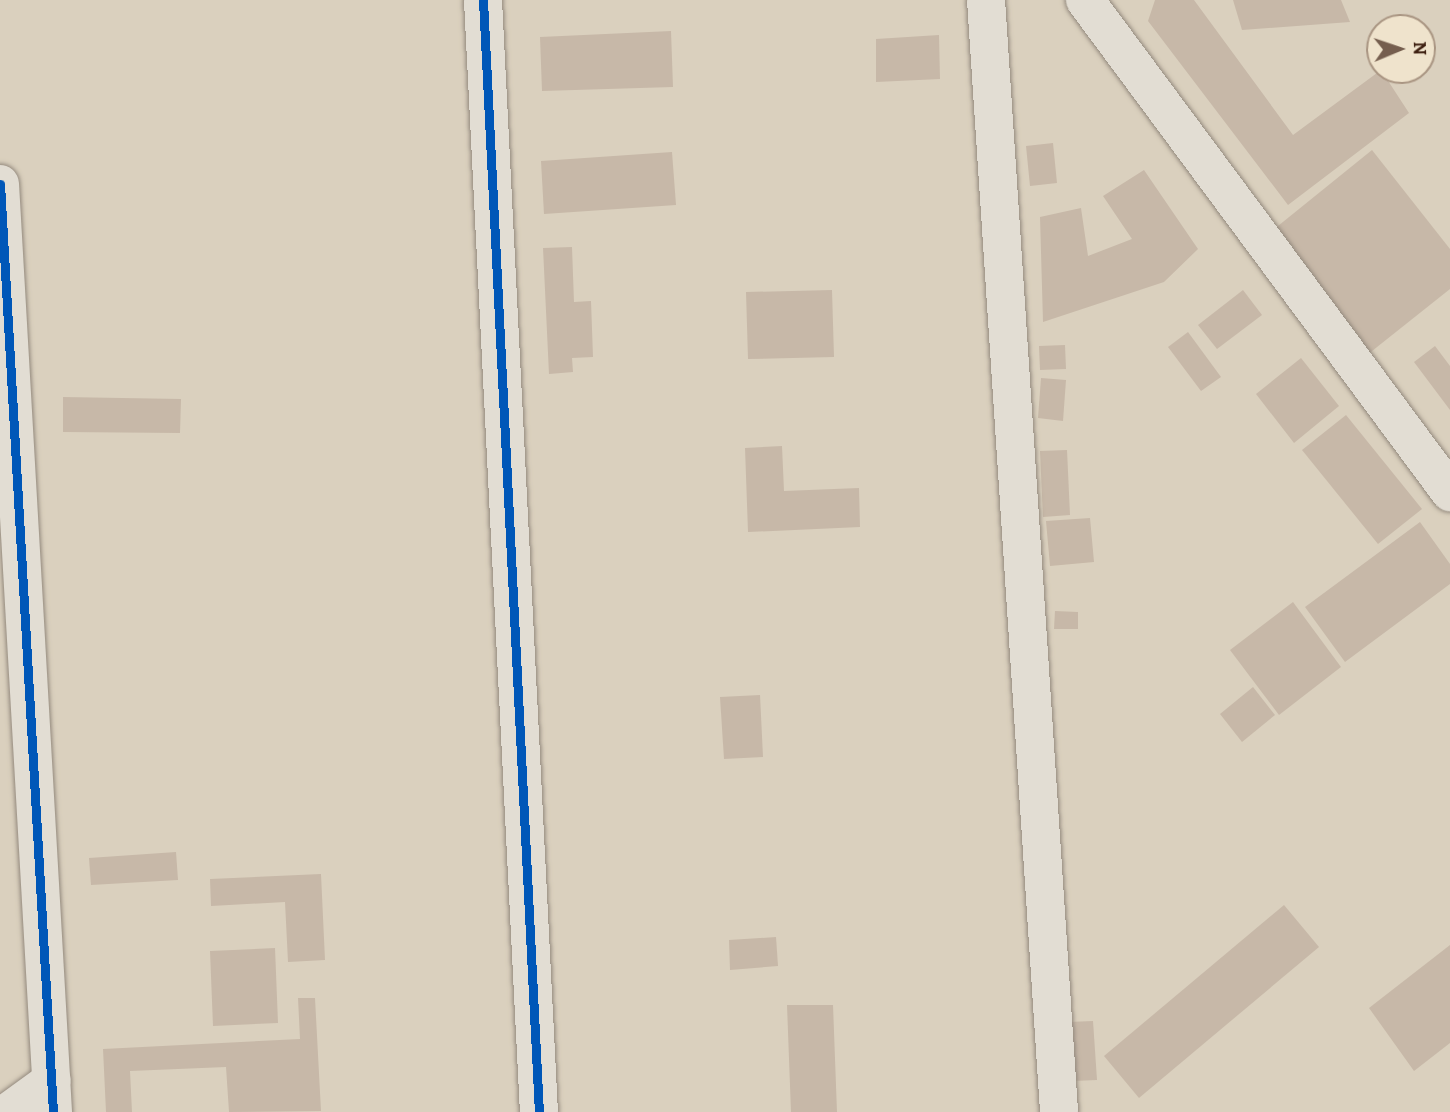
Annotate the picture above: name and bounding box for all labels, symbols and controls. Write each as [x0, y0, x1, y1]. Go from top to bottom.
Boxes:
north arrow [1366, 14, 1436, 84]
text: N [1407, 41, 1433, 56]

